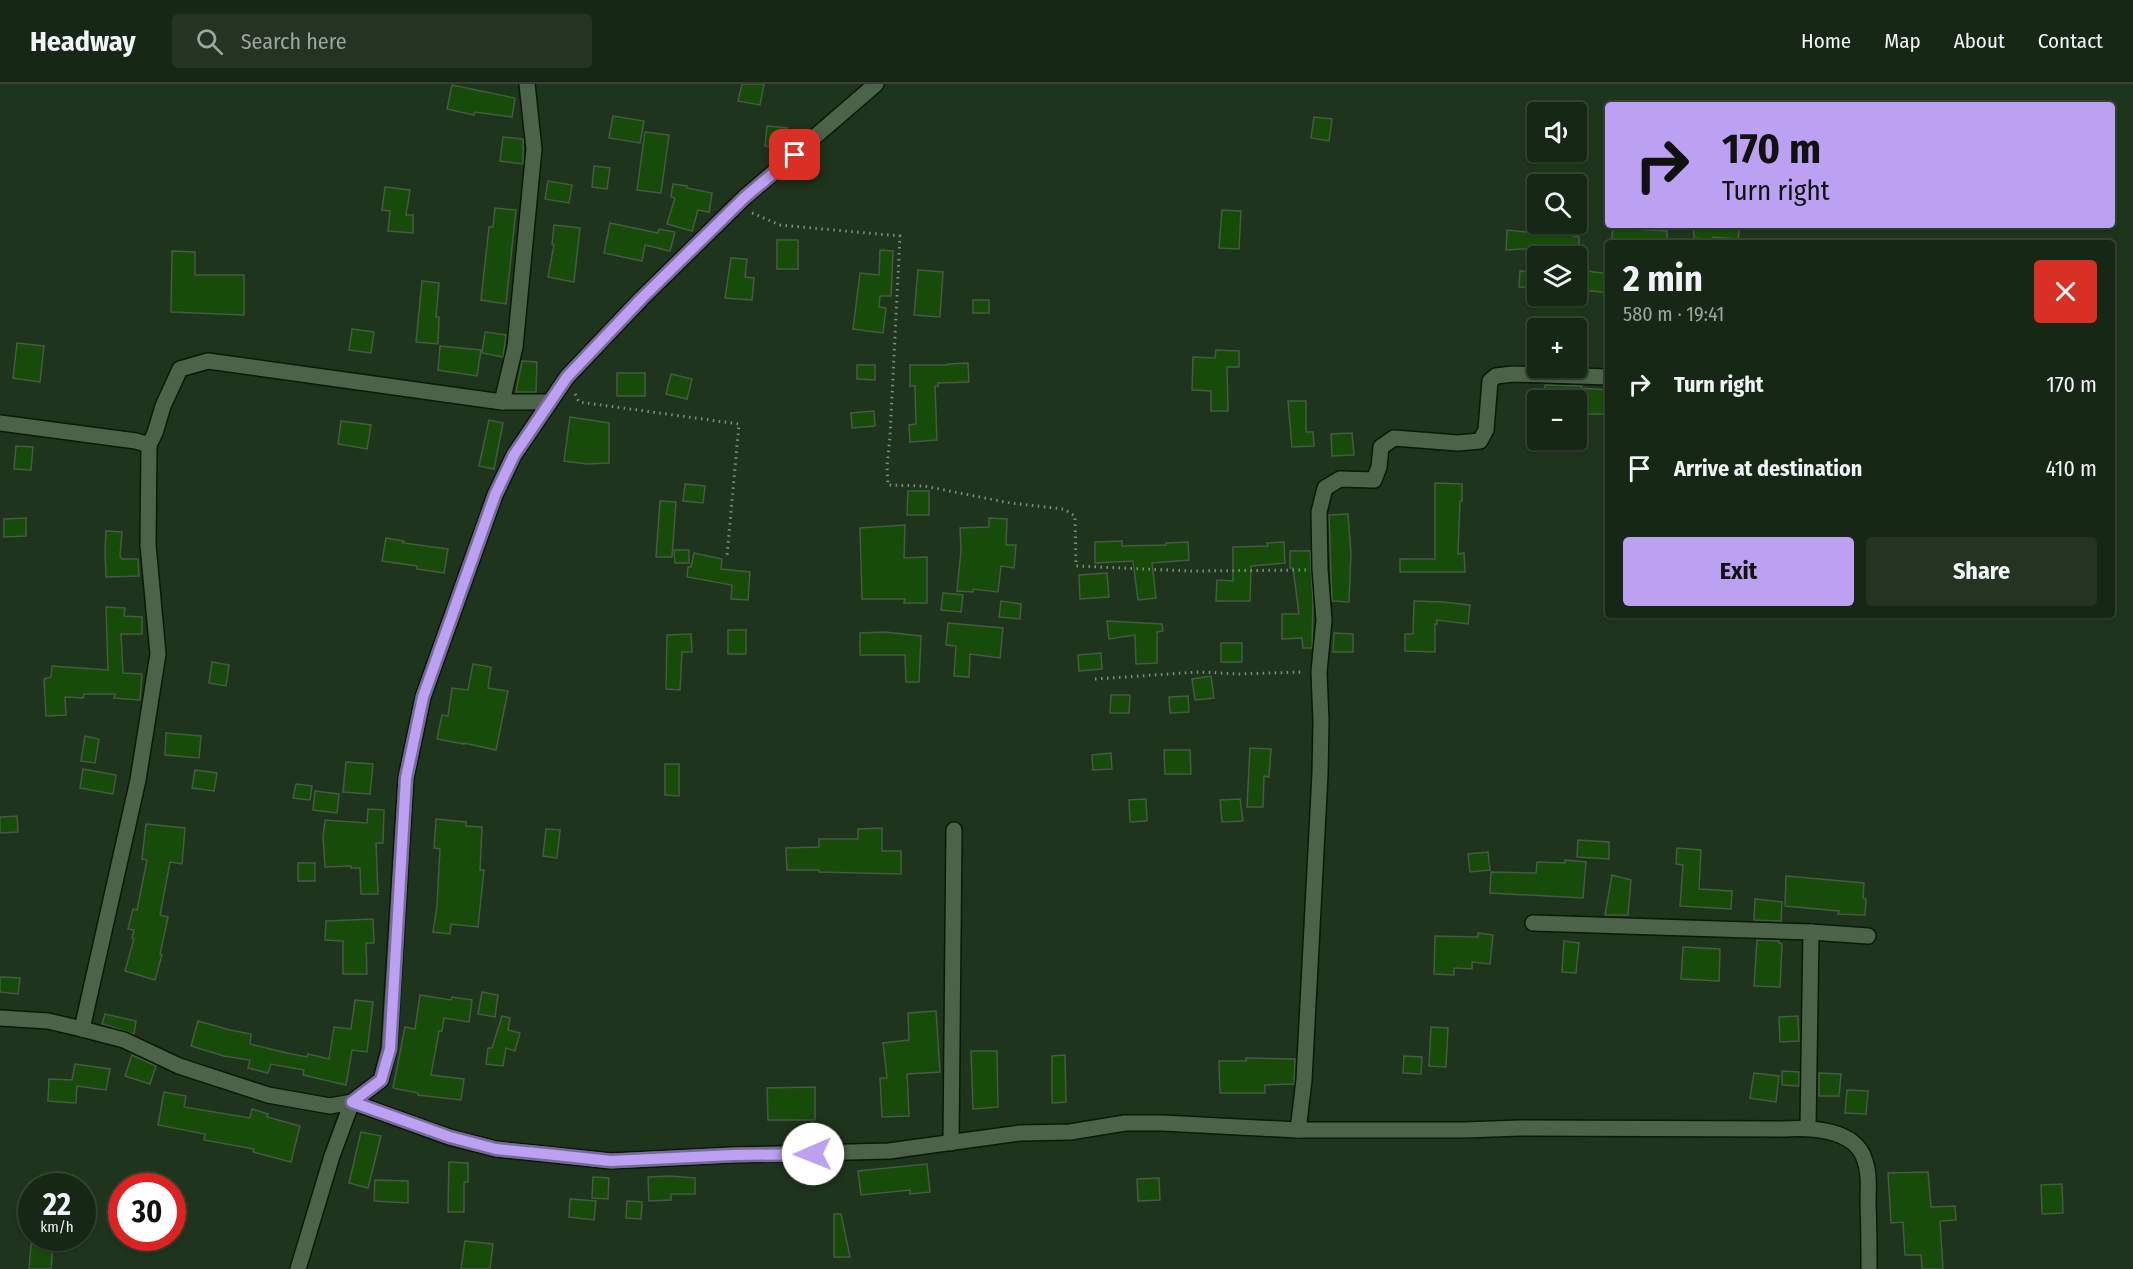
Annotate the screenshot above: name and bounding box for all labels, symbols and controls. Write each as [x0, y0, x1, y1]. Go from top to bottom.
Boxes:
search box [172, 14, 592, 68]
text: Headway [30, 25, 136, 58]
icon: search [193, 25, 226, 58]
text: Search here [241, 28, 347, 55]
text: Home [1801, 28, 1851, 54]
text: Map [1884, 28, 1921, 54]
text: About [1954, 28, 2005, 54]
text: Contact [2038, 28, 2103, 54]
map controls [1527, 102, 1587, 450]
button: sound [1527, 102, 1587, 162]
text: 170 m [1722, 124, 1821, 174]
icon: right [1623, 126, 1701, 204]
pin [769, 129, 820, 180]
icon: arrive [778, 138, 811, 171]
button: search [1527, 174, 1587, 234]
text: Turn right [1722, 175, 1830, 207]
button: layers [1527, 246, 1587, 306]
text: 2 min [1623, 257, 1703, 301]
button: close [2034, 260, 2097, 323]
text: 580 m · 19:41 [1623, 302, 1724, 326]
button: + [1527, 318, 1587, 378]
icon: right [1623, 368, 1656, 401]
text: Turn right [1674, 371, 1763, 398]
text: 170 m [2046, 371, 2097, 398]
button: − [1527, 390, 1587, 450]
icon: arrive [1623, 452, 1656, 485]
text: Arrive at destination [1674, 455, 1862, 482]
text: 410 m [2045, 455, 2097, 482]
button: Exit [1623, 537, 1854, 606]
button: Share [1866, 537, 2097, 606]
position arrow [781, 1122, 845, 1186]
speed limit sign: 30 [108, 1173, 186, 1251]
text: 22 [43, 1187, 71, 1223]
text: km/h [40, 1218, 74, 1236]

